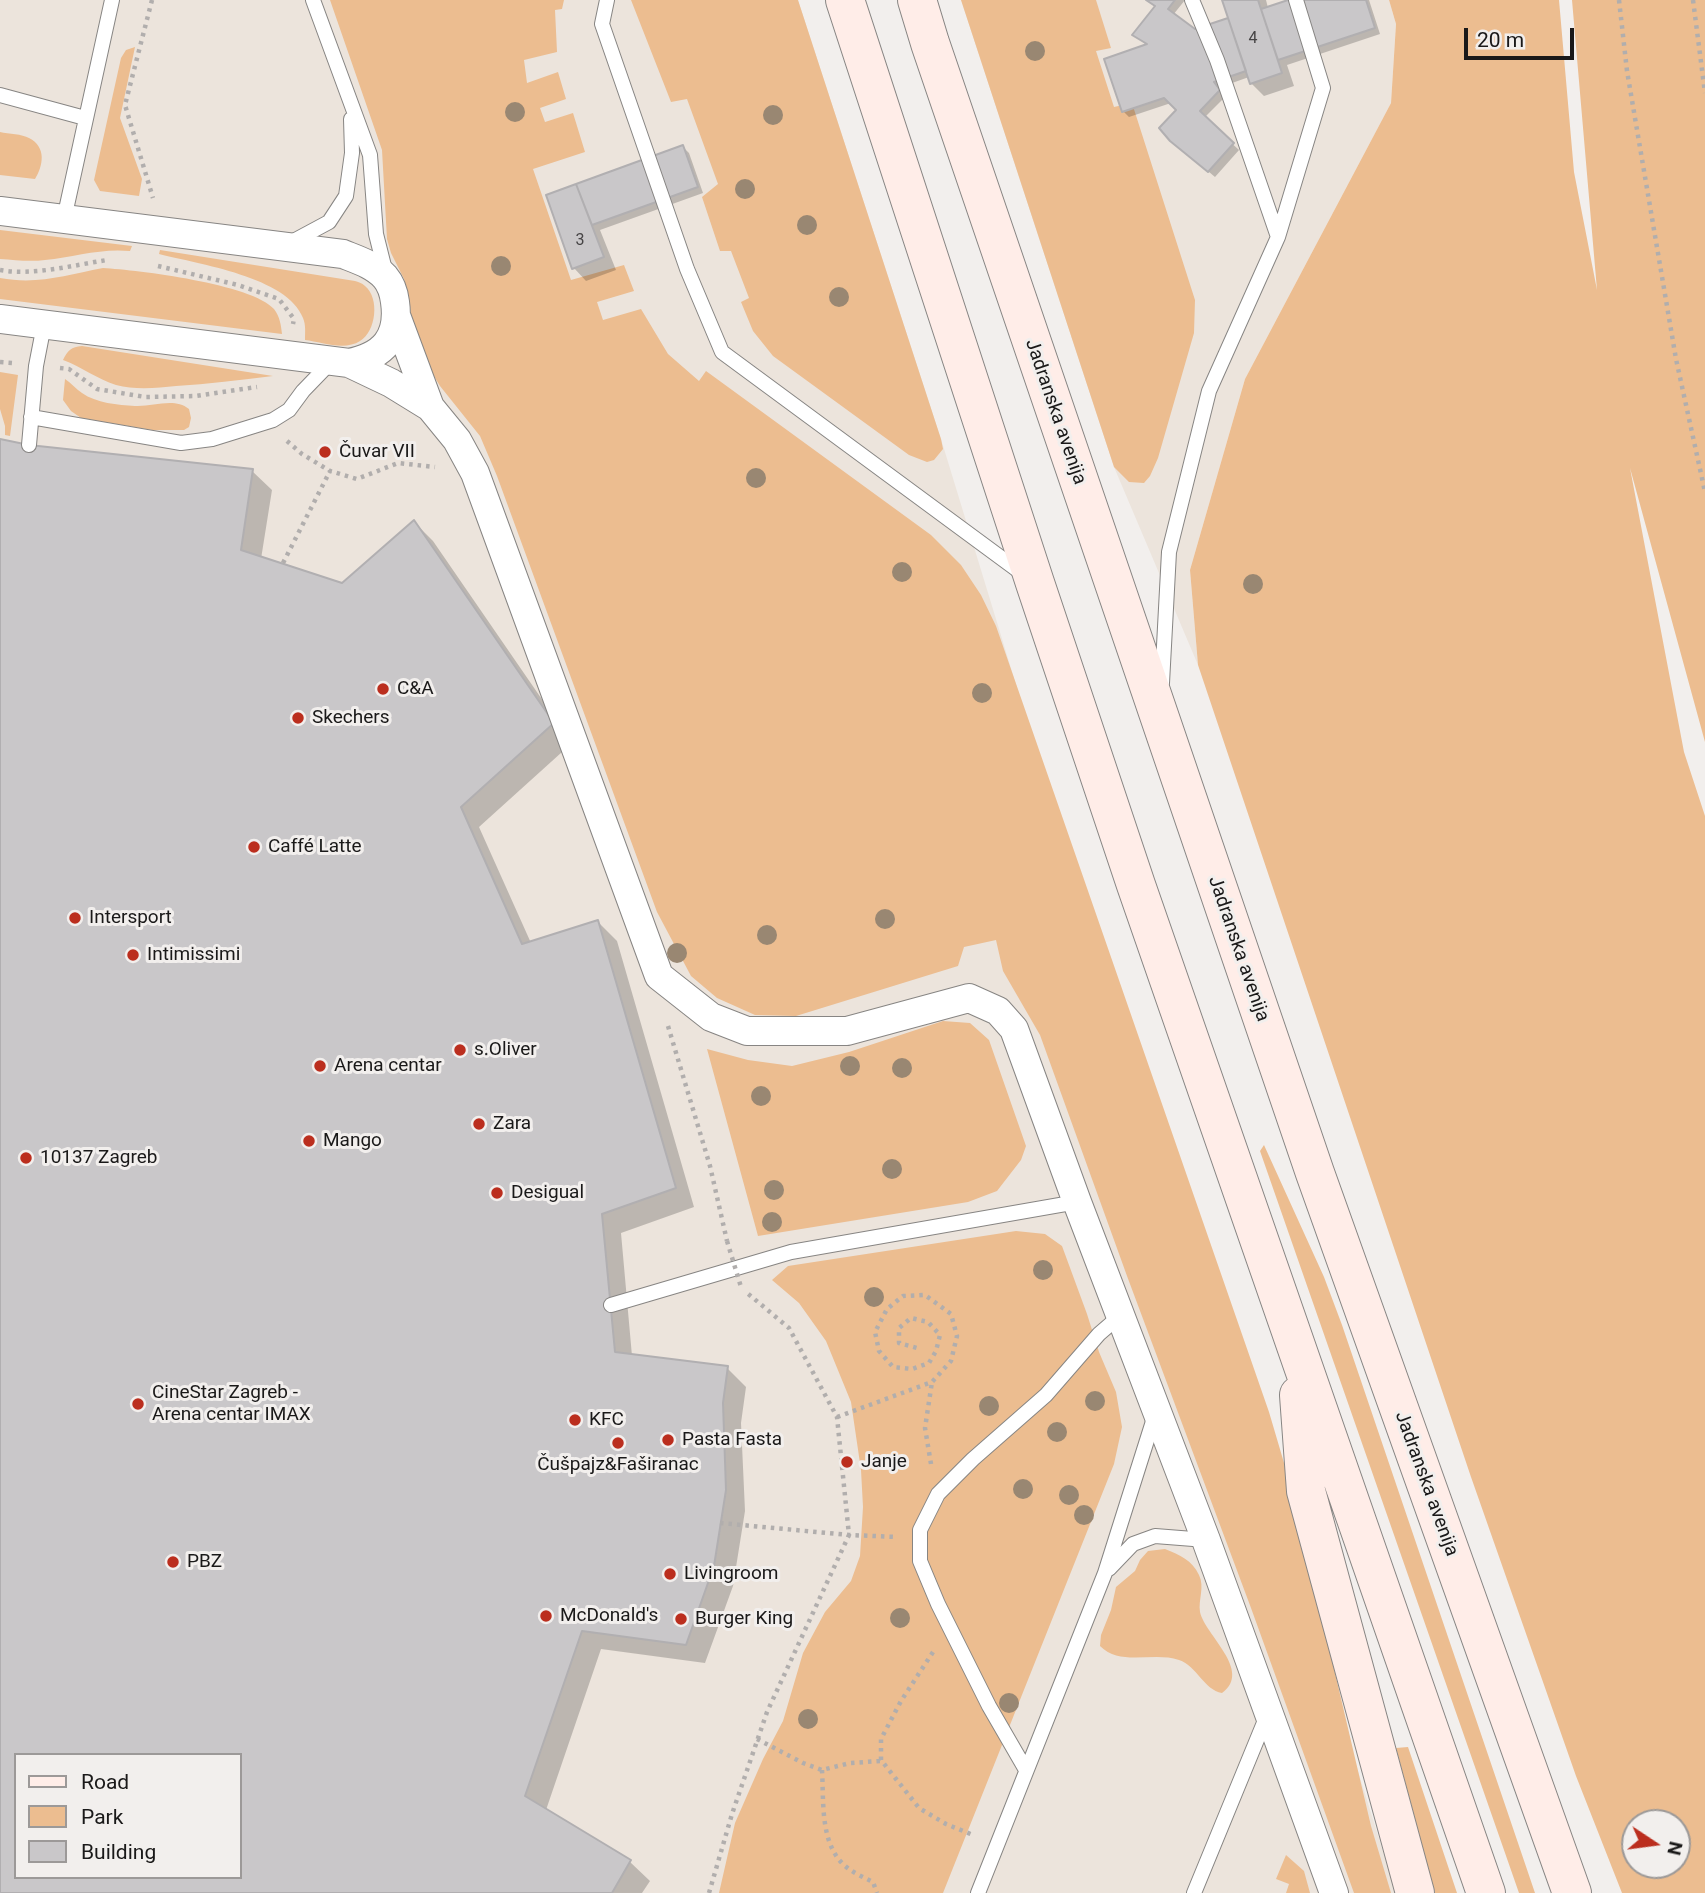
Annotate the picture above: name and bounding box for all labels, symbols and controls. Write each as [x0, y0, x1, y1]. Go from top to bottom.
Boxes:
scale bar [1467, 14, 1577, 58]
text: 20 m [1477, 28, 1524, 52]
house number: 4 [1249, 29, 1257, 49]
house number: 3 [576, 231, 584, 251]
street label: Jadranska avenija [1019, 336, 1091, 488]
place label: Čuvar VII [339, 441, 415, 463]
marker: Čuvar VII [317, 444, 333, 460]
place label: C&A [397, 678, 434, 700]
marker: C&A [375, 681, 391, 697]
place label: Skechers [312, 707, 390, 729]
marker: Skechers [290, 710, 306, 726]
place label: Caffé Latte [268, 836, 362, 858]
marker: Caffé Latte [246, 839, 262, 855]
street label: Jadranska avenija [1202, 873, 1274, 1025]
place label: Intersport [89, 907, 172, 929]
marker: Intersport [67, 910, 83, 926]
place label: Intimissimi [147, 944, 240, 966]
marker: Intimissimi [125, 947, 141, 963]
place label: s.Oliver [474, 1039, 537, 1061]
marker: s.Oliver [452, 1042, 468, 1058]
place label: Arena centar [334, 1055, 442, 1077]
marker: Arena centar [312, 1058, 328, 1074]
place label: Zara [493, 1113, 531, 1135]
marker: Zara [471, 1116, 487, 1132]
place label: Mango [323, 1130, 382, 1152]
marker: Mango [301, 1133, 317, 1149]
place label: 10137 Zagreb [40, 1147, 157, 1169]
marker: 10137 Zagreb [18, 1150, 34, 1166]
place label: Desigual [511, 1182, 584, 1204]
marker: Desigual [489, 1185, 505, 1201]
place label: CineStar Zagreb - Arena centar IMAX [152, 1382, 311, 1426]
marker: CineStar Zagreb - Arena centar IMAX [130, 1396, 146, 1412]
place label: KFC [589, 1409, 624, 1431]
street label: Jadranska avenija [1389, 1409, 1463, 1559]
marker: KFC [567, 1412, 583, 1428]
place label: Pasta Fasta [682, 1429, 782, 1451]
marker: Pasta Fasta [660, 1432, 676, 1448]
marker: Čušpajz&Faširanac [610, 1435, 626, 1451]
place label: Janje [861, 1451, 907, 1473]
place label: Čušpajz&Faširanac [537, 1454, 699, 1476]
marker: Janje [839, 1454, 855, 1470]
place label: PBZ [187, 1551, 222, 1573]
marker: PBZ [165, 1554, 181, 1570]
place label: Livingroom [684, 1563, 778, 1585]
marker: Livingroom [662, 1566, 678, 1582]
place label: McDonald's [560, 1605, 658, 1627]
marker: McDonald's [538, 1608, 554, 1624]
place label: Burger King [695, 1608, 793, 1630]
marker: Burger King [673, 1611, 689, 1627]
legend [14, 1753, 242, 1879]
text: Road [81, 1770, 129, 1794]
text: Park [81, 1805, 123, 1829]
north arrow [1621, 1809, 1691, 1879]
text: N [1662, 1839, 1688, 1858]
text: Building [81, 1840, 156, 1864]

